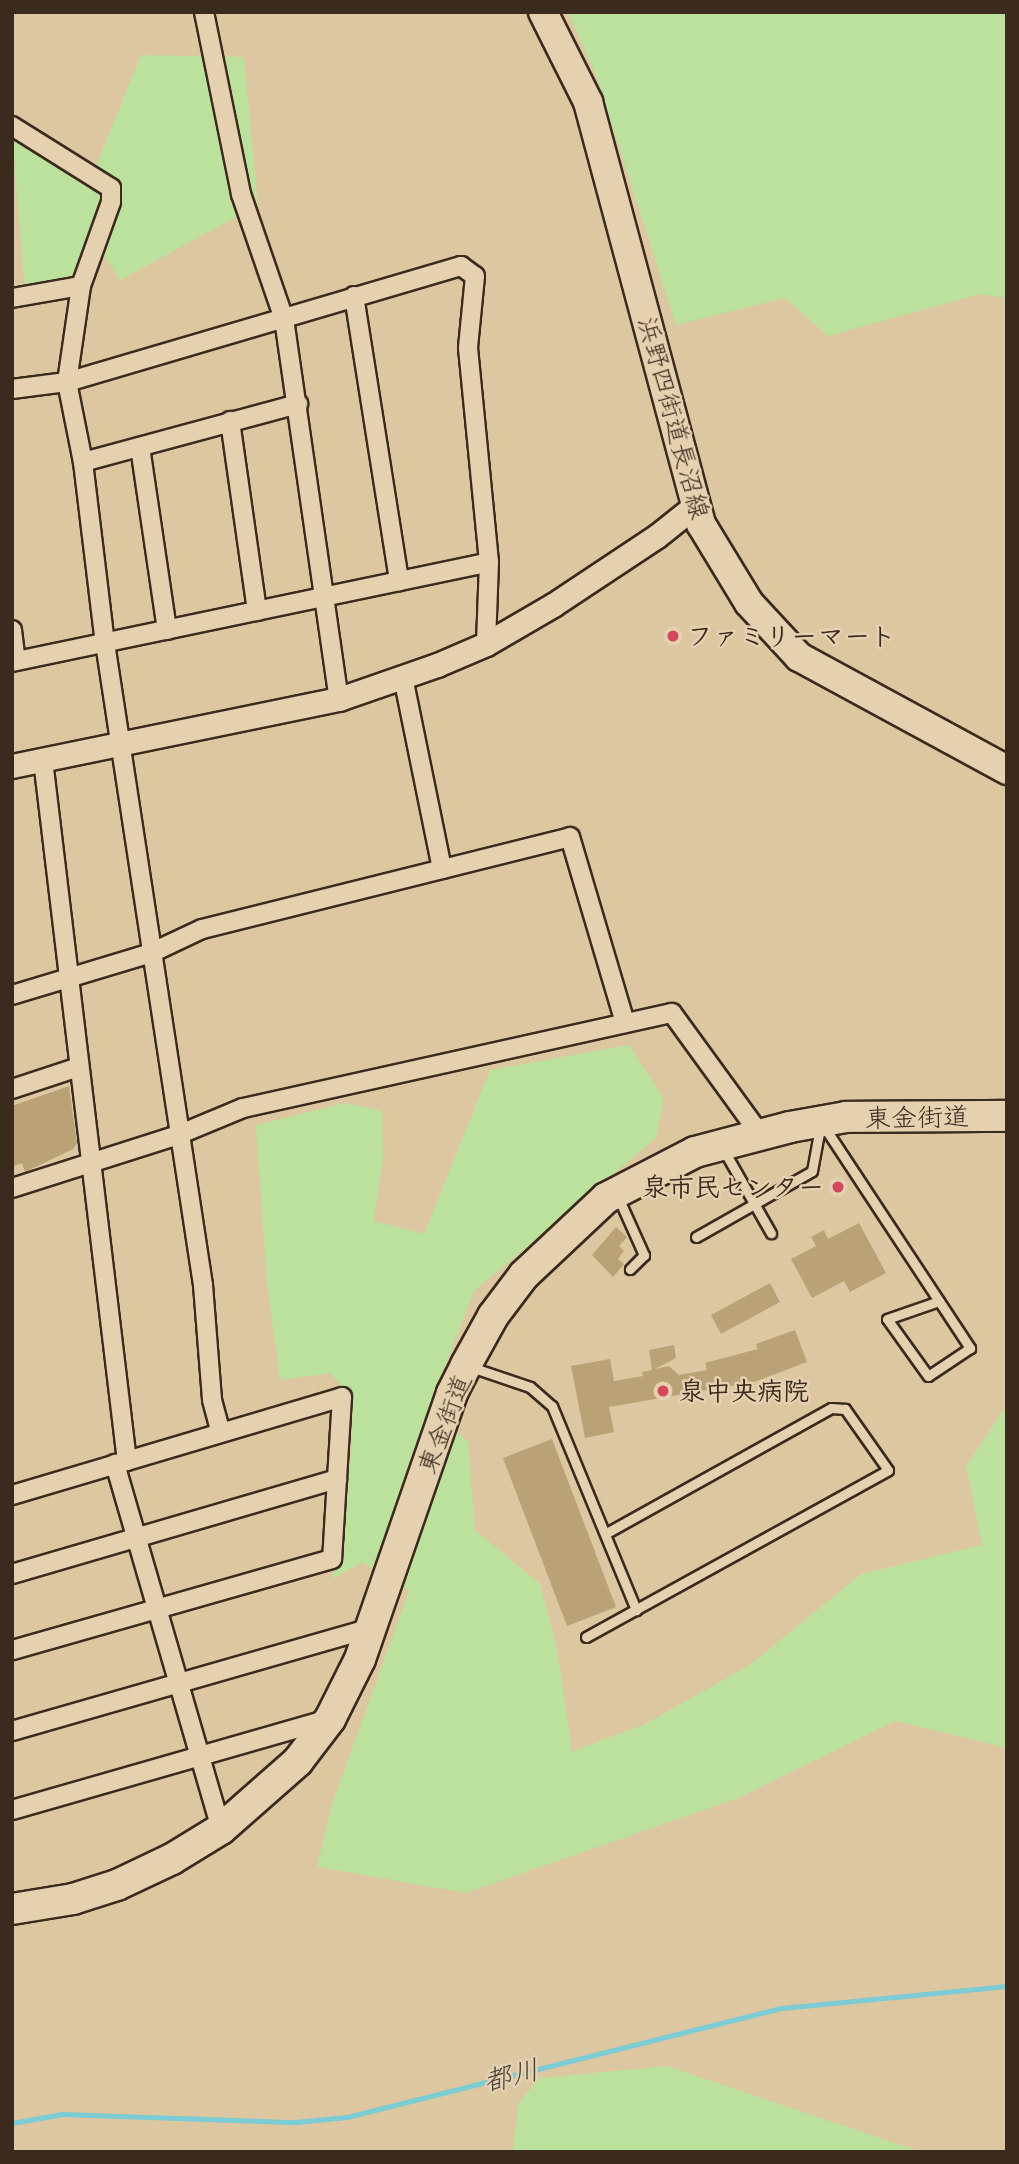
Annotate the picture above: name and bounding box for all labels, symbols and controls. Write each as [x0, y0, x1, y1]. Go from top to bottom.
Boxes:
street label: 浜野四街道長沼線 [632, 314, 716, 522]
place label: ファミリーマート [687, 620, 895, 652]
marker: ファミリーマート [665, 628, 681, 644]
street label: 東金街道 [865, 1100, 969, 1134]
place label: 泉市民センター [642, 1171, 824, 1203]
marker: 泉市民センター [830, 1179, 846, 1195]
street label: 東金街道 [411, 1370, 477, 1478]
place label: 泉中央病院 [679, 1375, 809, 1407]
marker: 泉中央病院 [653, 1381, 673, 1401]
water label: 都川 [480, 2052, 542, 2098]

